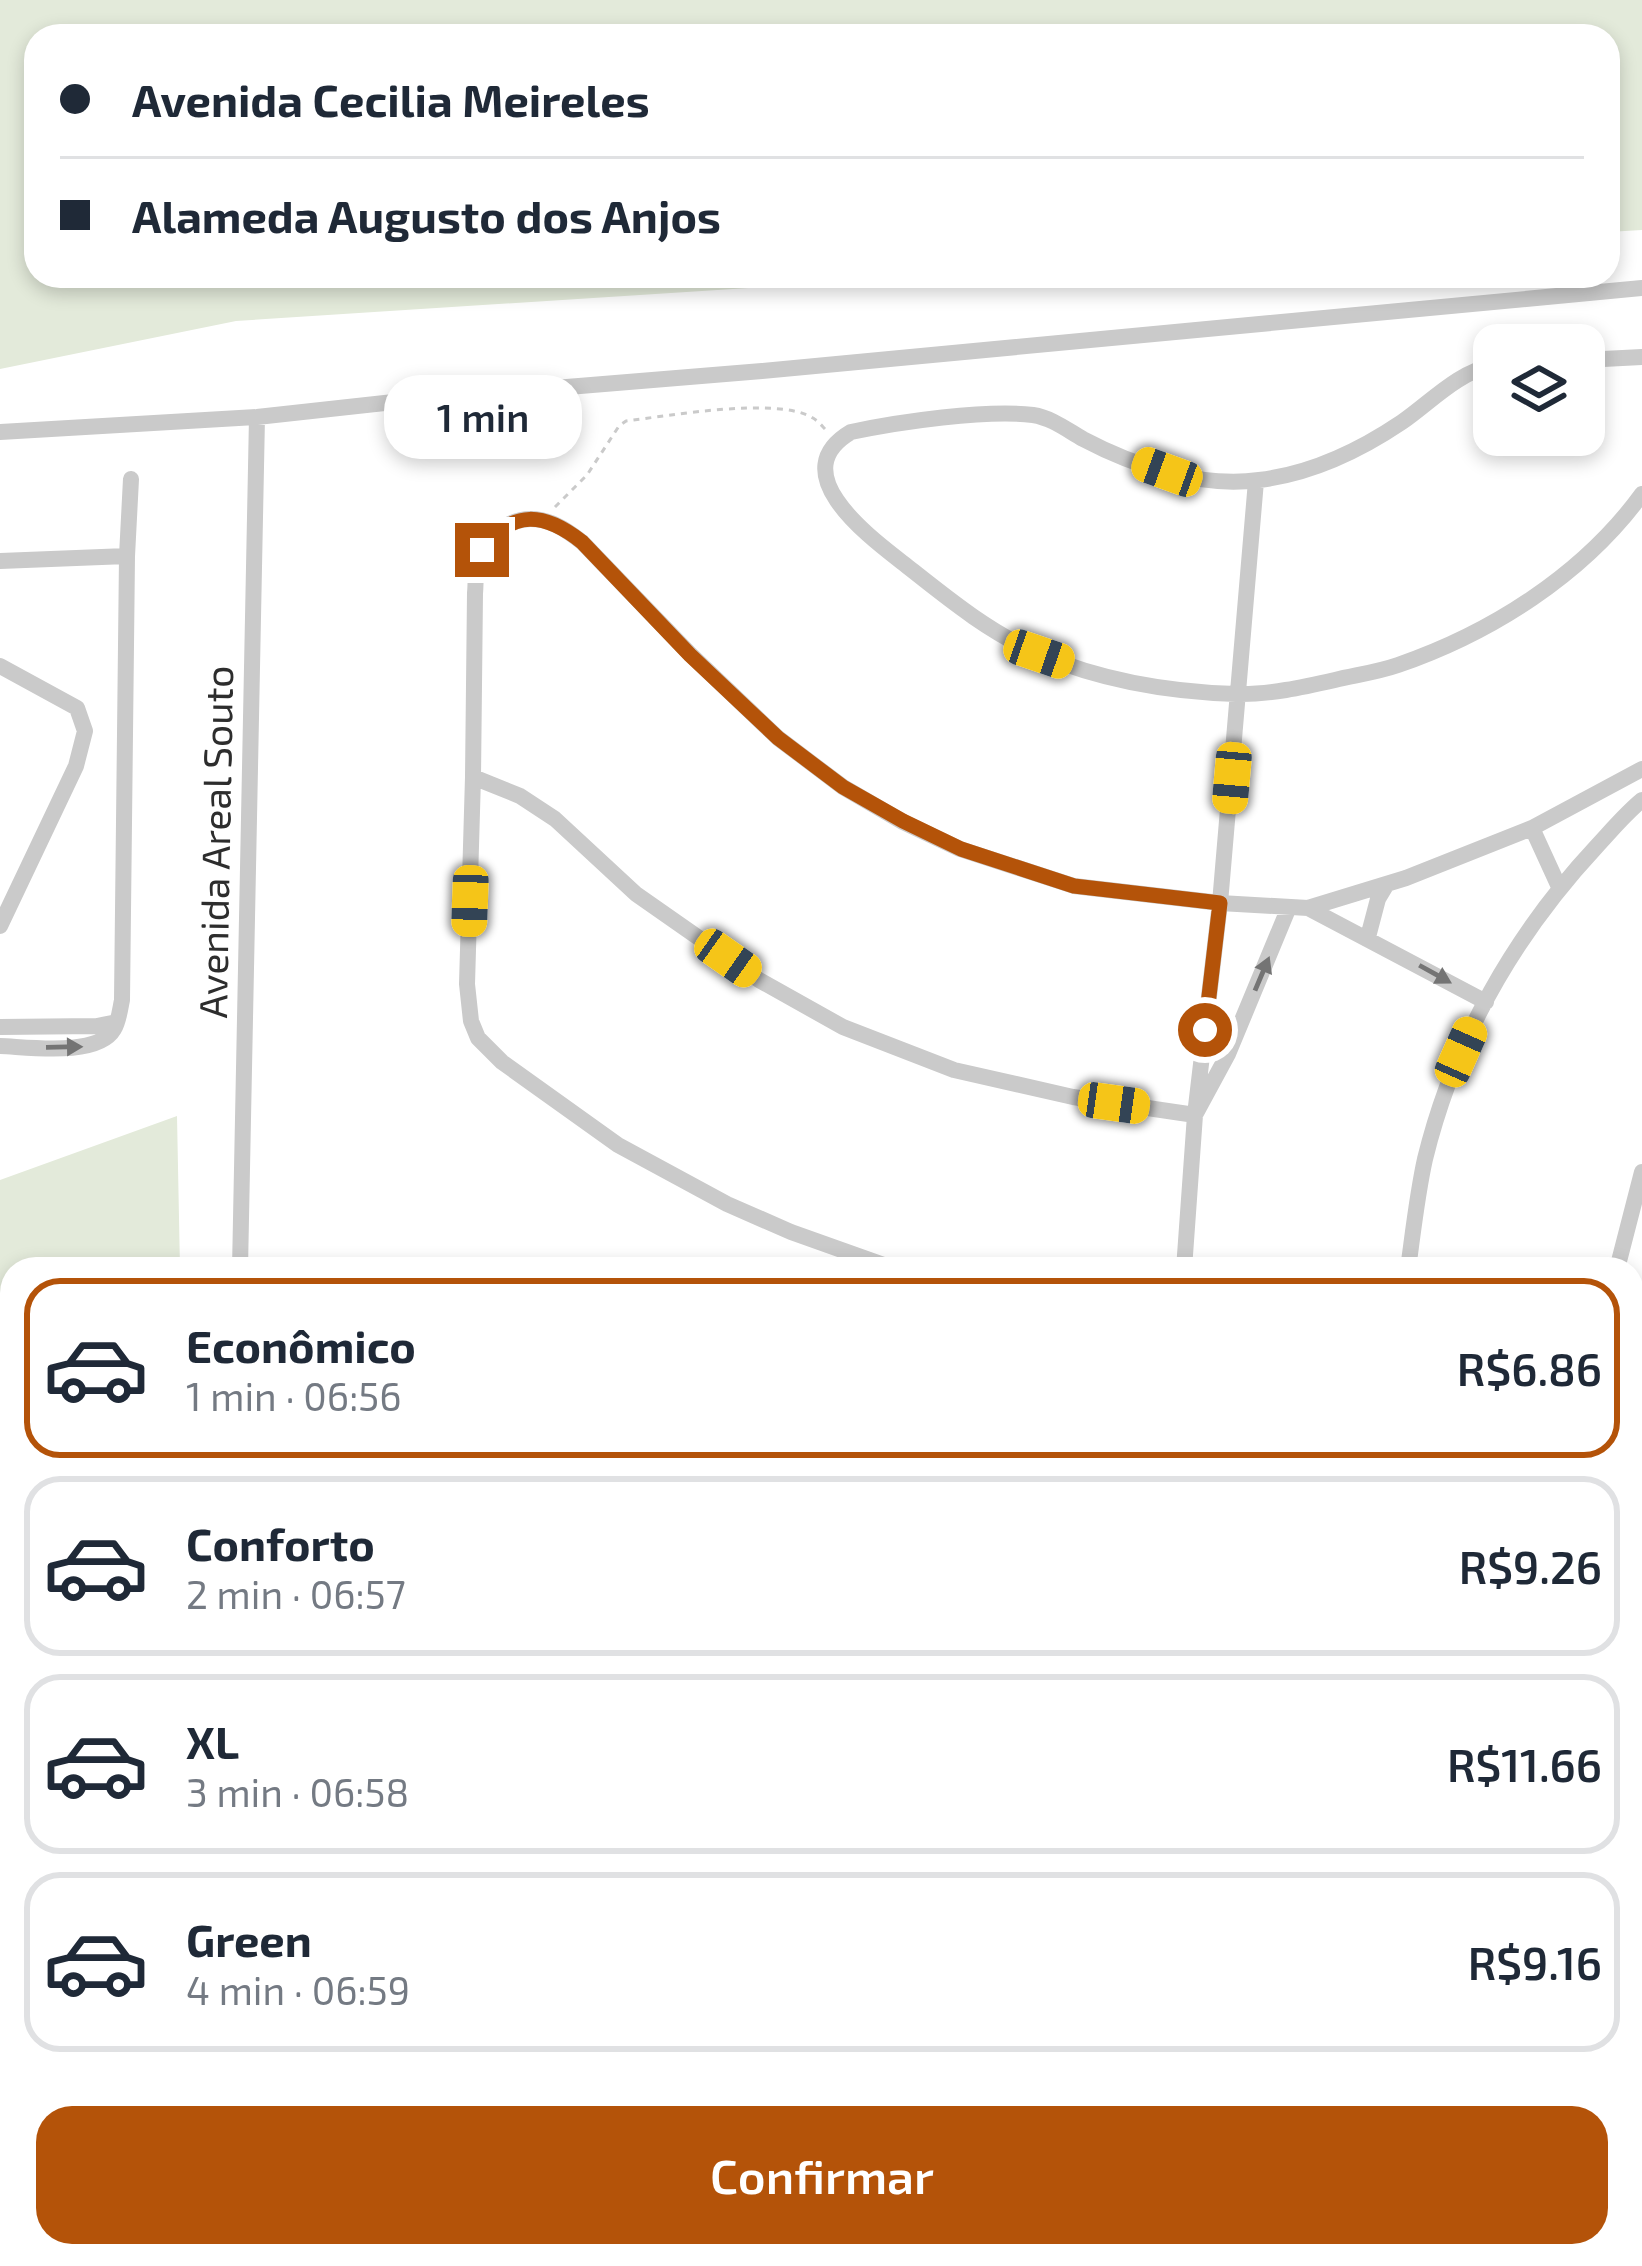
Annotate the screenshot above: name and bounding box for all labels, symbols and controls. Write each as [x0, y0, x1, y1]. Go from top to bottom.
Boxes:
text: Avenida Cecilia Meireles [132, 72, 650, 126]
text: Alameda Augusto dos Anjos [132, 188, 721, 242]
map controls [1473, 324, 1605, 456]
button: layers [1473, 324, 1605, 456]
callout: 1 min [383, 376, 581, 460]
text: 1 min [437, 393, 529, 440]
car [1127, 443, 1207, 501]
route end [455, 523, 509, 577]
car [999, 625, 1079, 683]
street label: Avenida Areal Souto [188, 665, 241, 1019]
car [1211, 741, 1253, 815]
car [451, 864, 489, 938]
car [688, 923, 768, 993]
one-way arrow [1253, 955, 1272, 991]
one-way arrow [1418, 963, 1452, 984]
route start [1178, 1003, 1232, 1057]
car [1430, 1012, 1492, 1092]
one-way arrow [46, 1037, 84, 1056]
car [1076, 1080, 1152, 1126]
icon: car [42, 1314, 150, 1422]
text: Econômico [186, 1318, 416, 1372]
text: R$6.86 [1457, 1341, 1602, 1395]
text: 1 min · 06:56 [186, 1372, 402, 1419]
icon: car [42, 1512, 150, 1620]
text: Conforto [186, 1516, 375, 1570]
text: R$9.26 [1459, 1539, 1602, 1593]
text: 2 min · 06:57 [186, 1570, 406, 1617]
icon: car [42, 1710, 150, 1818]
text: XL [186, 1714, 239, 1768]
text: R$11.66 [1447, 1737, 1602, 1791]
text: 3 min · 06:58 [186, 1768, 409, 1815]
icon: car [42, 1908, 150, 2016]
text: Green [186, 1912, 312, 1966]
text: R$9.16 [1468, 1935, 1602, 1989]
text: 4 min · 06:59 [186, 1966, 410, 2013]
button: Confirmar [36, 2106, 1608, 2244]

